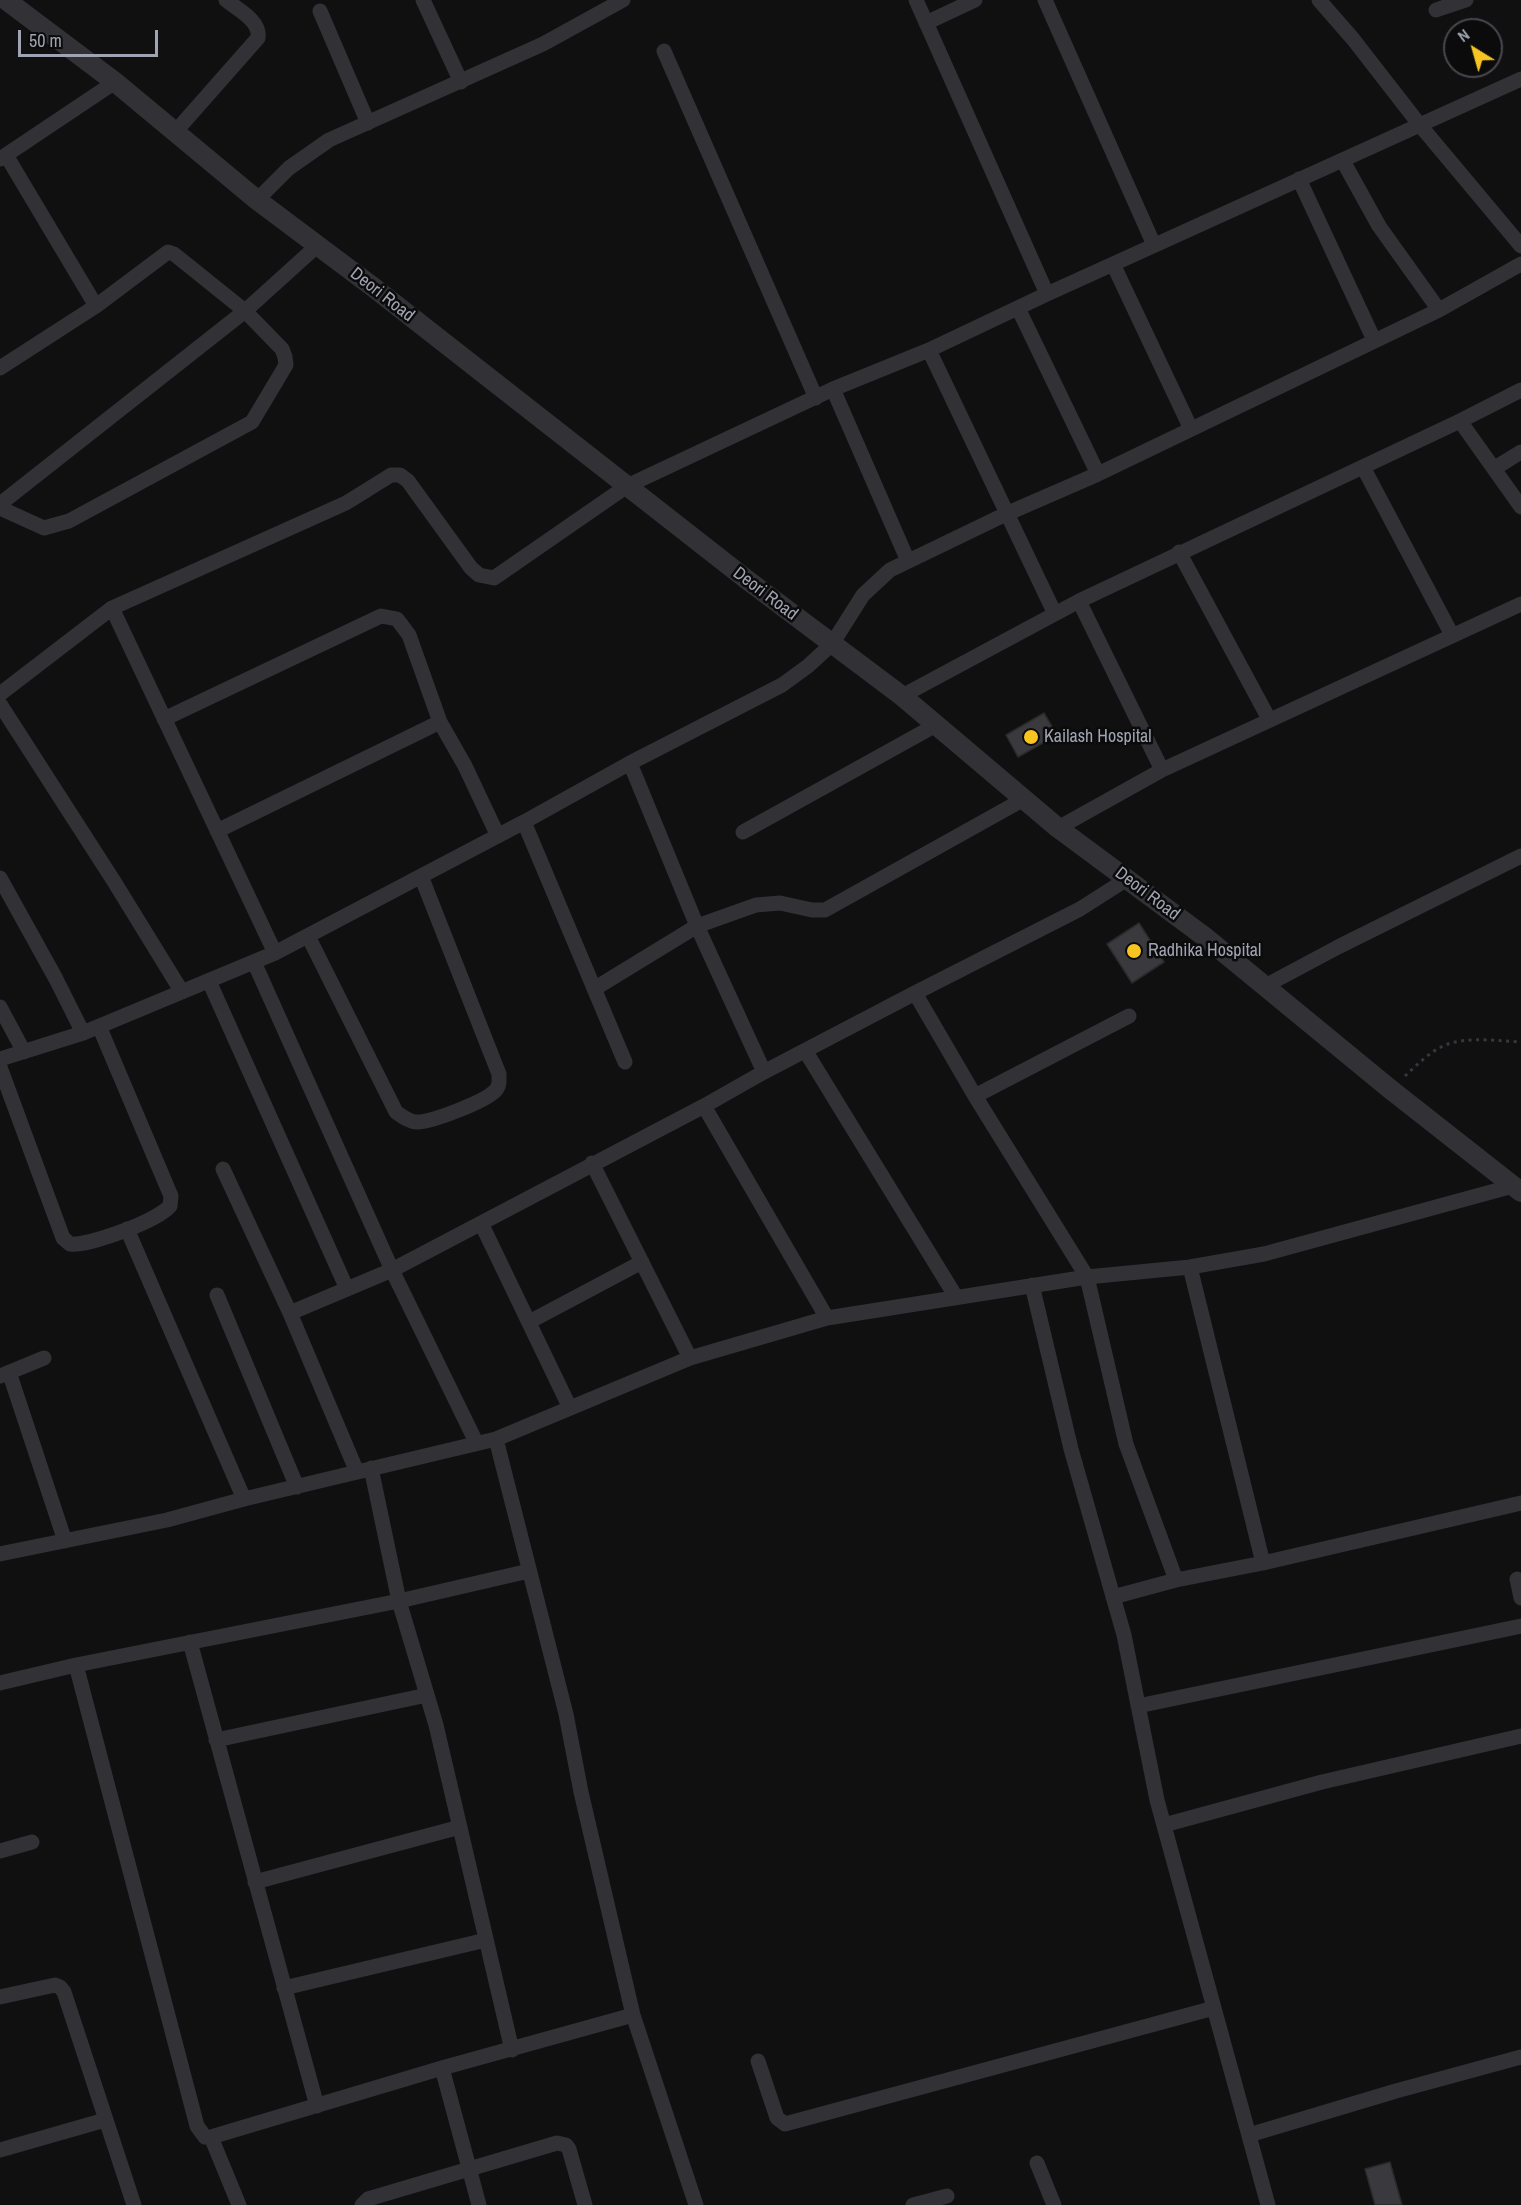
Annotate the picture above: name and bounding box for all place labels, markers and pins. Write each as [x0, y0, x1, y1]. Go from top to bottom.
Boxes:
place label: Kailash Hospital [1044, 726, 1151, 748]
marker: Kailash Hospital [1022, 728, 1040, 746]
place label: Radhika Hospital [1148, 940, 1261, 962]
marker: Radhika Hospital [1125, 942, 1143, 960]

